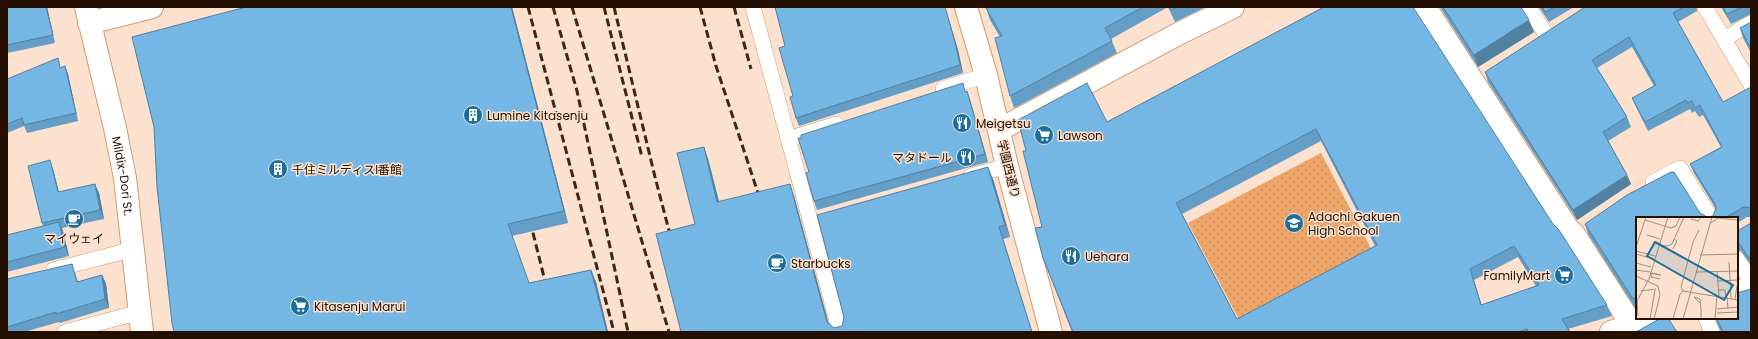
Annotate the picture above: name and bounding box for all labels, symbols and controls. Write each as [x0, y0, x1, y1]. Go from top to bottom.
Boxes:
building icon: Lumine Kitasenju [462, 104, 484, 126]
place label: Lumine Kitasenju [487, 107, 588, 124]
restaurant icon: Meigetsu [951, 112, 973, 134]
place label: Meigetsu [976, 115, 1031, 132]
supermarket icon: Lawson [1033, 124, 1055, 146]
place label: Lawson [1058, 127, 1103, 144]
street label: Mildix-Dori St. [108, 135, 138, 217]
street label: 学園西通り [993, 138, 1025, 200]
restaurant icon: マタドール [955, 146, 977, 168]
place label: マタドール [892, 149, 952, 166]
building icon: 千住ミルディスI番館 [267, 158, 289, 180]
place label: 千住ミルディスI番館 [292, 161, 402, 178]
cafe icon: マイウェイ [63, 208, 85, 230]
place label: Adachi Gakuen High School [1308, 208, 1400, 239]
school or university icon: Adachi Gakuen High School [1283, 212, 1305, 234]
inset map [1636, 217, 1738, 319]
place label: マイウェイ [44, 230, 104, 247]
restaurant icon: Uehara [1060, 245, 1082, 267]
place label: Uehara [1085, 248, 1129, 265]
cafe icon: Starbucks [766, 252, 788, 274]
place label: Starbucks [791, 255, 851, 272]
supermarket icon: FamilyMart [1553, 264, 1575, 286]
place label: FamilyMart [1484, 267, 1550, 284]
supermarket icon: Kitasenju Marui [289, 295, 311, 317]
place label: Kitasenju Marui [314, 298, 405, 315]

